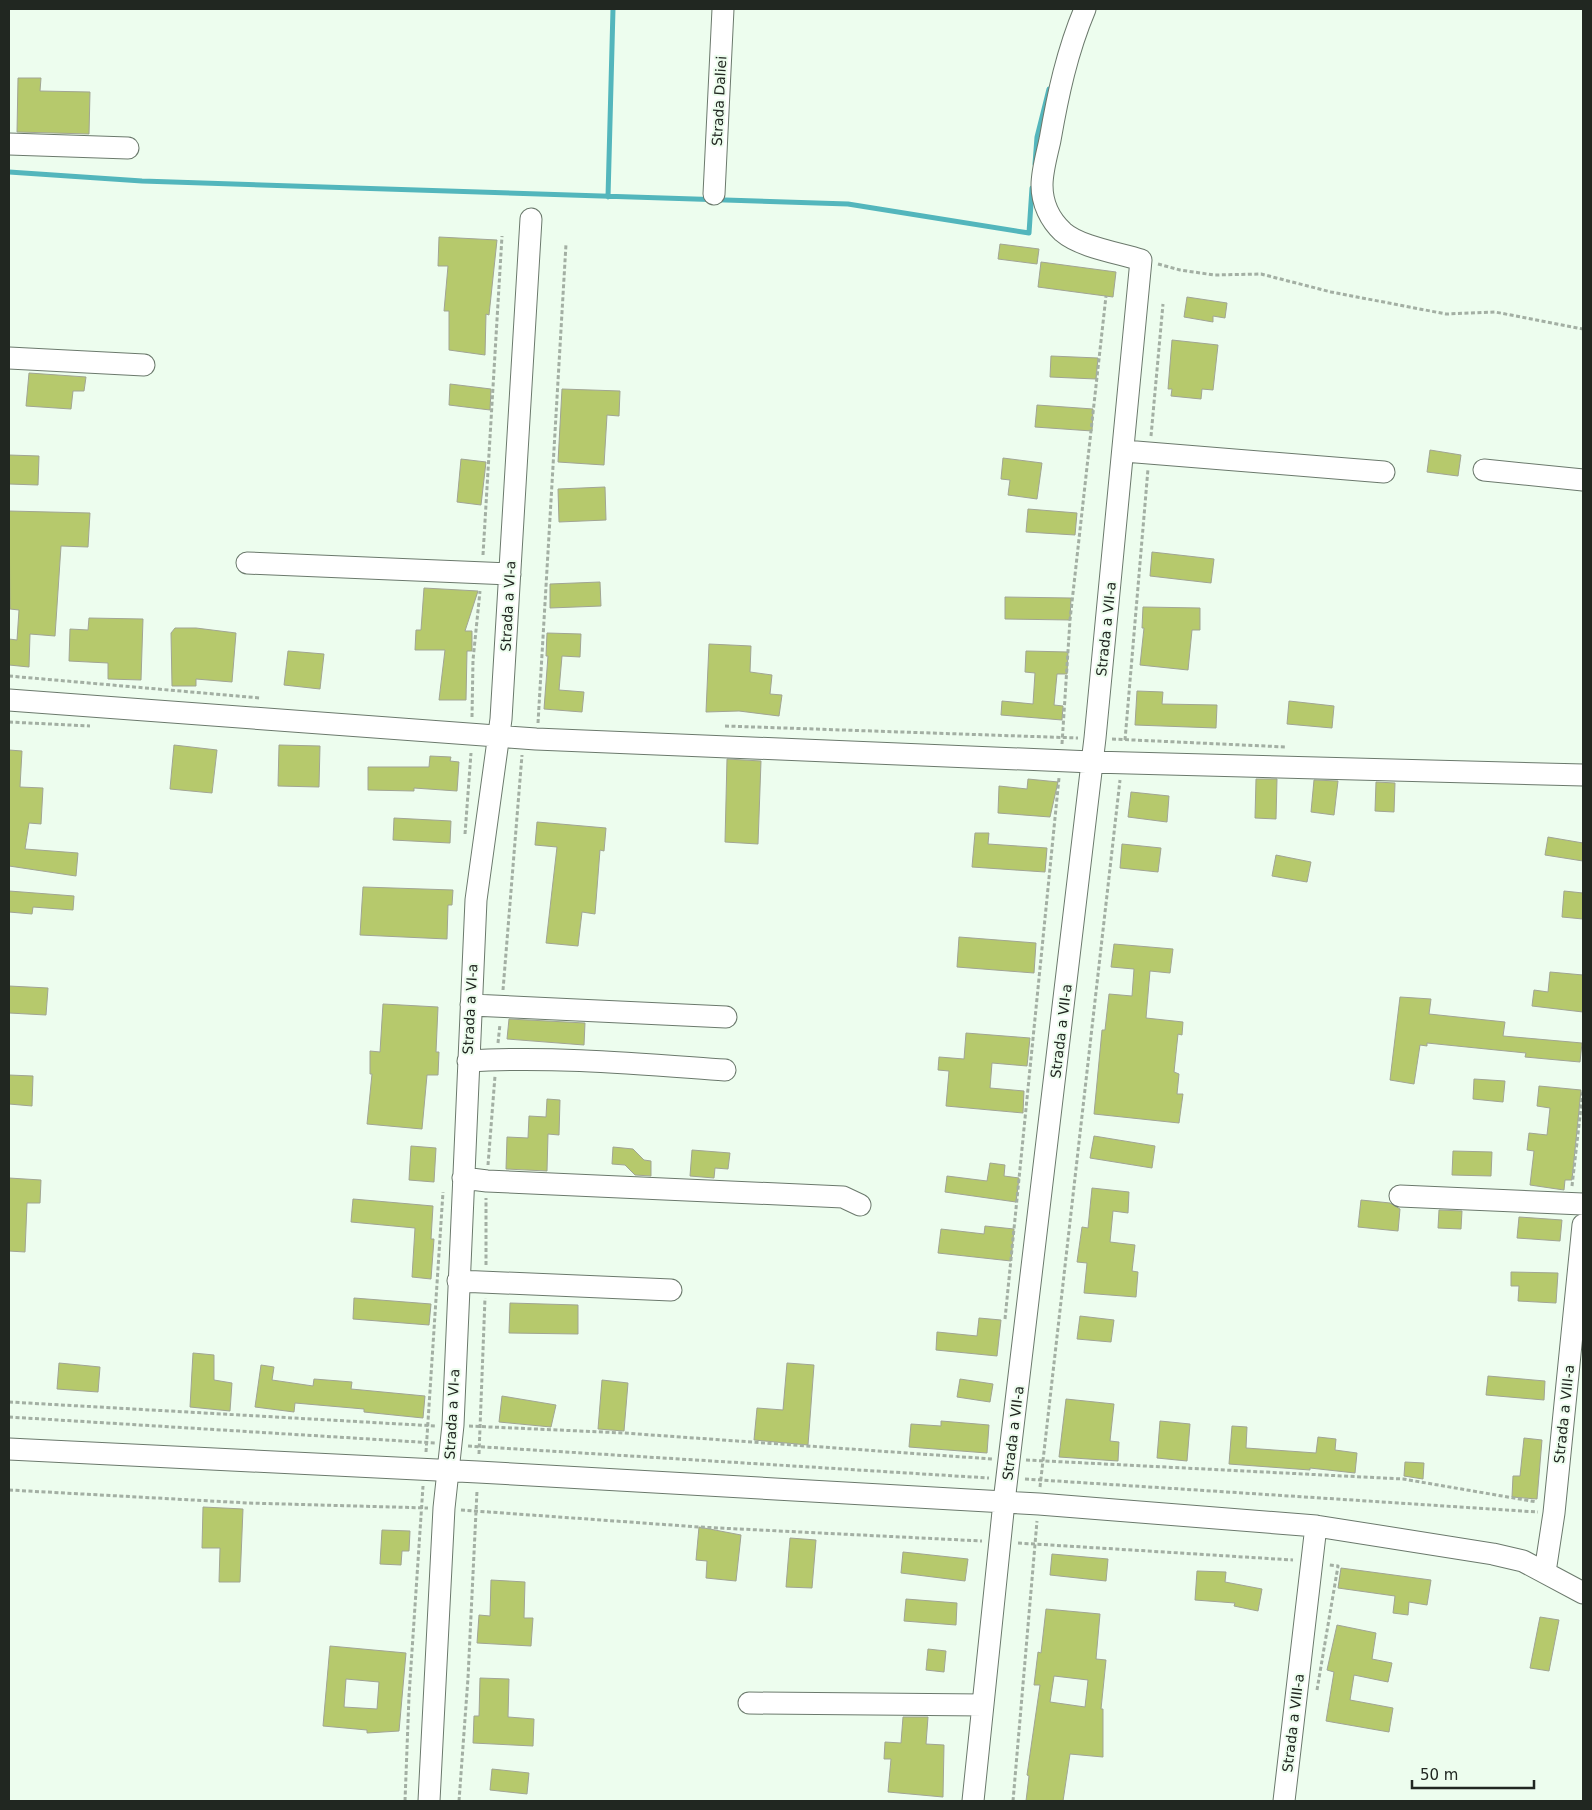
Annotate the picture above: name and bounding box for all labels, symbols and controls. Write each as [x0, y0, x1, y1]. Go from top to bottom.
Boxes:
street label: Strada Daliei [709, 56, 729, 146]
street label: Strada a VI-a [498, 560, 518, 652]
street label: Strada a VII-a [1093, 581, 1119, 677]
street label: Strada a VI-a [460, 963, 480, 1055]
street label: Strada a VII-a [1047, 983, 1075, 1079]
street label: Strada a VIII-a [1551, 1364, 1577, 1464]
street label: Strada a VI-a [442, 1368, 462, 1460]
street label: Strada a VII-a [999, 1385, 1027, 1481]
street label: Strada a VIII-a [1279, 1673, 1307, 1773]
scale bar [1412, 1758, 1534, 1790]
text: 50 m [1420, 1766, 1458, 1784]

